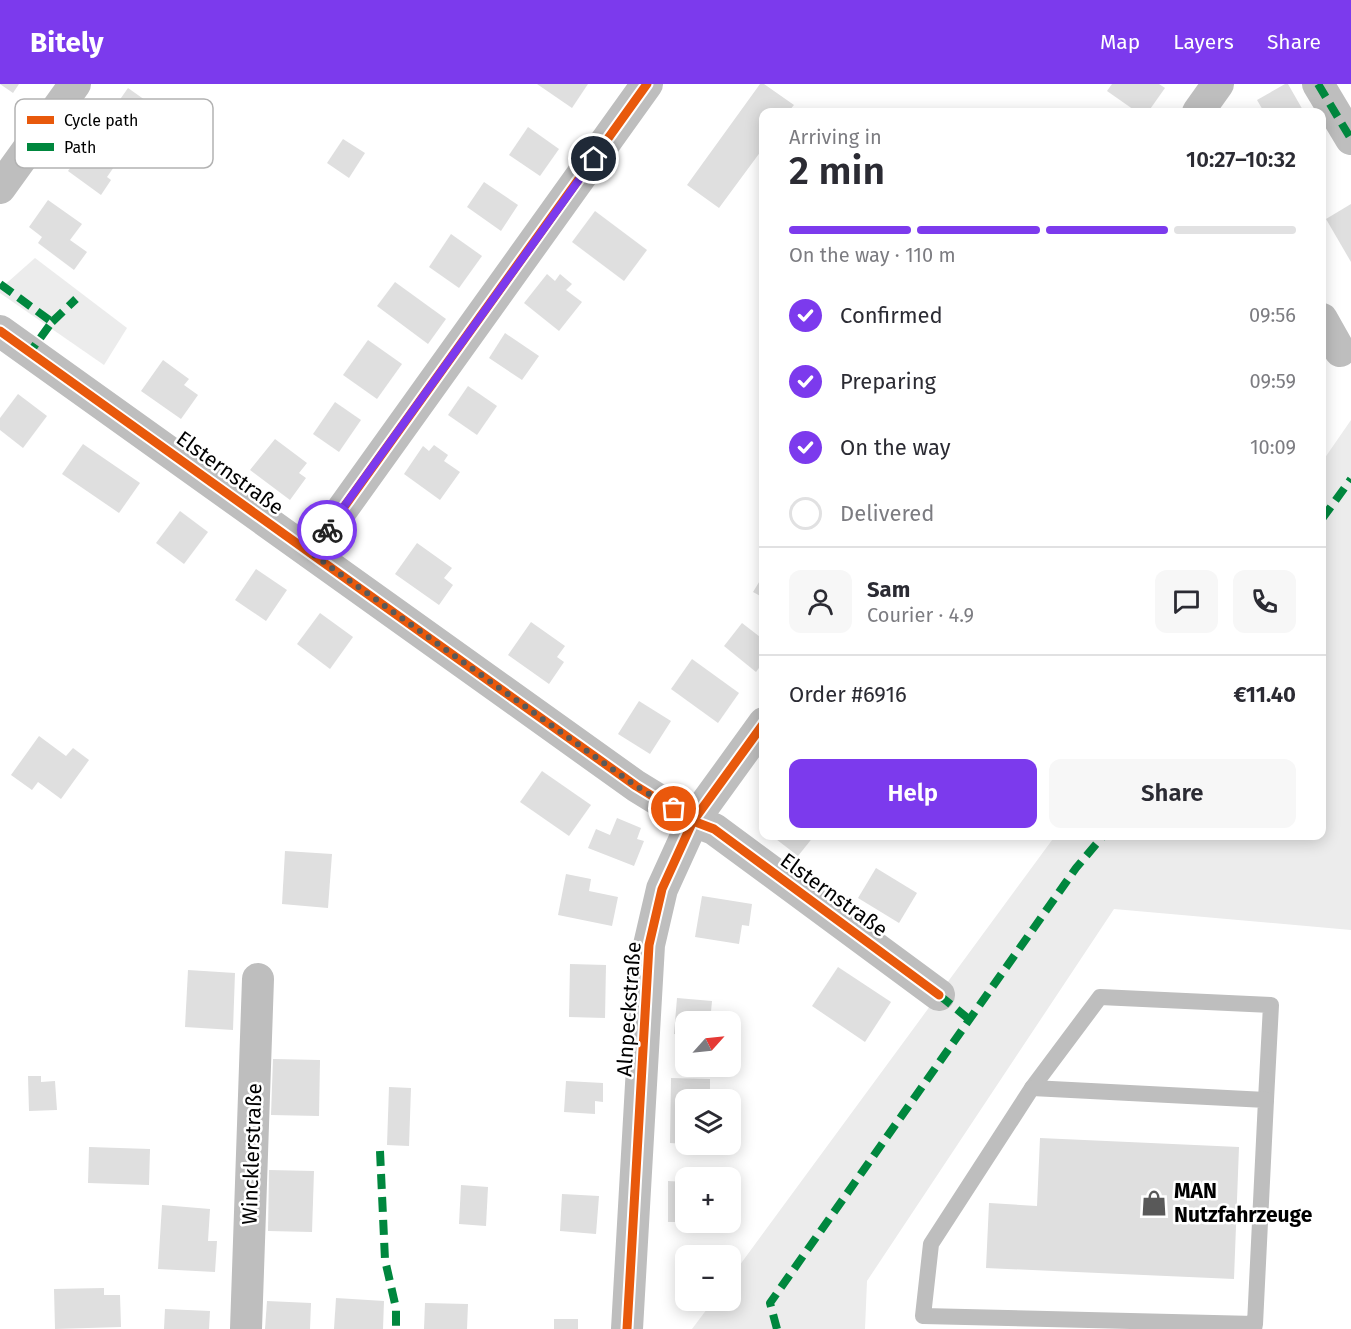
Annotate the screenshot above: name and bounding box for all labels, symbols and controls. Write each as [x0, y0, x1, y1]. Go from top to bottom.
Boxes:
text: Bitely [30, 26, 103, 59]
text: Map [1100, 29, 1140, 55]
text: Layers [1173, 29, 1234, 55]
text: Share [1267, 29, 1321, 55]
legend [15, 99, 213, 168]
text: Cycle path [64, 111, 138, 130]
text: Arriving in [789, 125, 882, 149]
pin [568, 133, 619, 184]
text: Path [64, 138, 96, 157]
icon: home [577, 142, 610, 175]
text: 10:27–10:32 [1186, 146, 1296, 173]
text: 2 min [789, 148, 885, 194]
text: On the way · 110 m [789, 243, 956, 267]
icon: check [789, 299, 822, 332]
text: Confirmed [840, 302, 943, 329]
text: 09:56 [1249, 303, 1296, 327]
icon: check [789, 365, 822, 398]
text: Preparing [840, 368, 936, 395]
text: 09:59 [1249, 369, 1296, 393]
street label: Elsternstraße [171, 425, 289, 521]
icon: check [789, 431, 822, 464]
text: On the way [840, 434, 951, 461]
text: 10:09 [1250, 435, 1296, 459]
courier [297, 500, 357, 560]
text: Delivered [840, 500, 935, 527]
icon: bike [311, 514, 344, 547]
button: person [789, 570, 852, 633]
button: chat [1155, 570, 1218, 633]
button: phone [1233, 570, 1296, 633]
text: Sam [867, 576, 910, 603]
text: Courier · 4.9 [867, 603, 974, 627]
text: Order #6916 [789, 681, 907, 708]
text: €11.40 [1234, 681, 1296, 708]
button: Help [789, 759, 1037, 828]
button: Share [1049, 759, 1296, 828]
pin [648, 783, 699, 834]
icon: bag [657, 792, 690, 825]
street label: Elsternstraße [775, 847, 893, 943]
street label: Alnpeckstraße [611, 941, 647, 1077]
north arrow [675, 1011, 741, 1077]
map controls [675, 1011, 741, 1311]
street label: Wincklerstraße [237, 1083, 267, 1225]
button: layers [675, 1089, 741, 1155]
button: + [675, 1167, 741, 1233]
place label: MAN Nutzfahrzeuge [1174, 1178, 1313, 1228]
shop icon: MAN Nutzfahrzeuge [1139, 1188, 1169, 1218]
button: − [675, 1245, 741, 1311]

